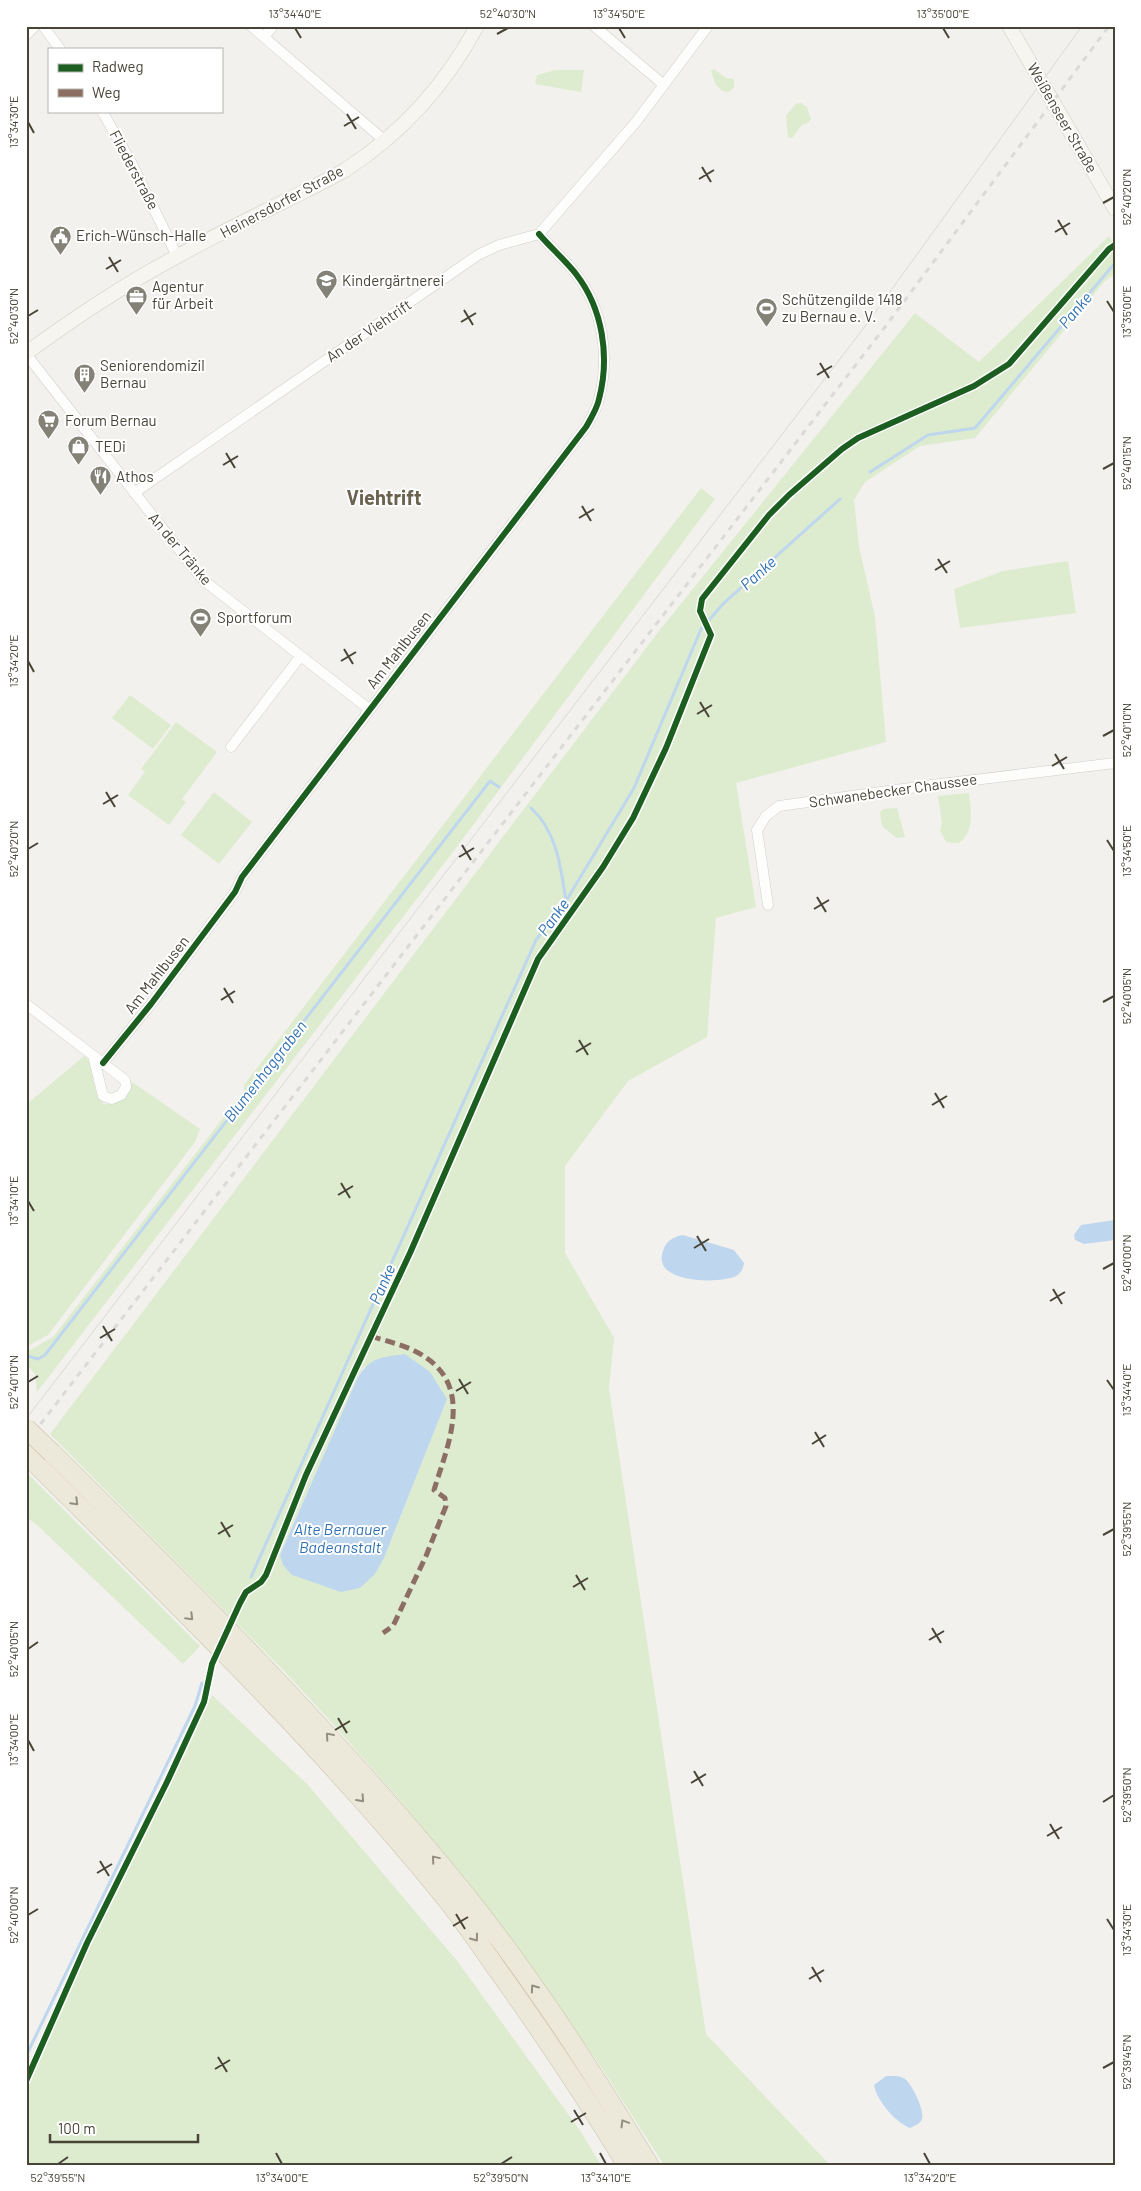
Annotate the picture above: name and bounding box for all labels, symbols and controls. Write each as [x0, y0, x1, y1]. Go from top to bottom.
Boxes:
text: 13°34'40"E [269, 6, 321, 20]
text: 52°40'30"N [480, 6, 536, 20]
text: 13°34'50"E [593, 6, 645, 20]
text: 13°35'00"E [917, 6, 969, 20]
legend [48, 48, 222, 112]
text: Radweg [92, 57, 144, 75]
street label: Weißenseer Straße [1024, 59, 1102, 176]
text: Weg [92, 83, 120, 101]
text: 13°34'30"E [6, 96, 20, 148]
street label: Fliederstraße [106, 127, 163, 212]
street label: Heinersdorfer Straße [217, 161, 346, 241]
text: 52°40'20"N [1119, 169, 1133, 225]
public building icon: Erich-Wünsch-Halle [48, 224, 72, 255]
place label: Erich-Wünsch-Halle [76, 226, 207, 244]
school or university icon: Kindergärtnerei [314, 269, 338, 300]
place label: Kindergärtnerei [342, 271, 444, 289]
place label: Agentur für Arbeit [152, 277, 214, 312]
office icon: Agentur für Arbeit [124, 284, 148, 315]
text: 13°35'00"E [1119, 286, 1133, 338]
text: 52°40'30"N [6, 288, 20, 344]
water label: Panke [1054, 288, 1095, 332]
place label: Schützengilde 1418 zu Bernau e. V. [782, 290, 903, 325]
street label: An der Viehtrift [322, 295, 415, 365]
sports icon: Schützengilde 1418 zu Bernau e. V. [754, 297, 778, 328]
place label: Seniorendomizil Bernau [100, 356, 205, 391]
building icon: Seniorendomizil Bernau [72, 363, 96, 394]
supermarket icon: Forum Bernau [37, 409, 61, 440]
place label: Forum Bernau [65, 411, 157, 429]
shop icon: TEDi [67, 435, 91, 466]
text: 52°40'15"N [1119, 436, 1133, 490]
place label: TEDi [95, 437, 126, 455]
restaurant icon: Athos [88, 465, 112, 496]
place label: Athos [116, 467, 154, 485]
district label: Viehtrift [346, 485, 422, 509]
street label: An der Tränke [145, 509, 216, 588]
water label: Panke [736, 552, 779, 594]
sports icon: Sportforum [189, 606, 213, 637]
street label: Am Mahlbusen [362, 607, 434, 692]
place label: Sportforum [217, 608, 292, 626]
text: 13°34'20"E [6, 635, 20, 687]
text: 52°40'10"N [1119, 703, 1133, 757]
street label: Schwanebecker Chaussee [808, 769, 978, 811]
text: 52°40'20"N [6, 821, 20, 877]
text: 13°34'50"E [1119, 825, 1133, 877]
water label: Panke [533, 894, 573, 939]
street label: Am Mahlbusen [120, 932, 192, 1017]
text: 52°40'05"N [1119, 968, 1133, 1024]
water label: Blumenhaggraben [219, 1016, 310, 1125]
text: 13°34'10"E [6, 1176, 20, 1226]
text: 52°40'00"N [1119, 1235, 1133, 1291]
water label: Panke [364, 1261, 399, 1307]
text: 52°40'10"N [6, 1355, 20, 1409]
text: 13°34'40"E [1119, 1364, 1133, 1416]
one-way arrow [69, 1496, 78, 1505]
text: 52°39'55"N [1119, 1502, 1133, 1556]
water label: Alte Bernauer Badeanstalt [294, 1519, 388, 1556]
one-way arrow [184, 1611, 193, 1620]
text: 52°40'05"N [6, 1621, 20, 1677]
text: 13°34'00"E [6, 1713, 20, 1767]
one-way arrow [326, 1732, 335, 1741]
text: 52°39'50"N [1119, 1767, 1133, 1823]
one-way arrow [355, 1793, 364, 1802]
one-way arrow [433, 1856, 441, 1865]
text: 52°40'00"N [6, 1887, 20, 1943]
text: 13°34'30"E [1119, 1904, 1133, 1956]
one-way arrow [469, 1932, 478, 1942]
one-way arrow [531, 1984, 541, 1993]
text: 52°39'45"N [1119, 2034, 1133, 2090]
scale bar [50, 2111, 198, 2143]
text: 100 m [58, 2119, 96, 2137]
one-way arrow [621, 2120, 630, 2129]
text: 52°39'55"N [31, 2170, 85, 2184]
text: 13°34'00"E [255, 2170, 309, 2184]
text: 52°39'50"N [473, 2170, 529, 2184]
text: 13°34'10"E [581, 2170, 631, 2184]
text: 13°34'20"E [904, 2170, 956, 2184]

